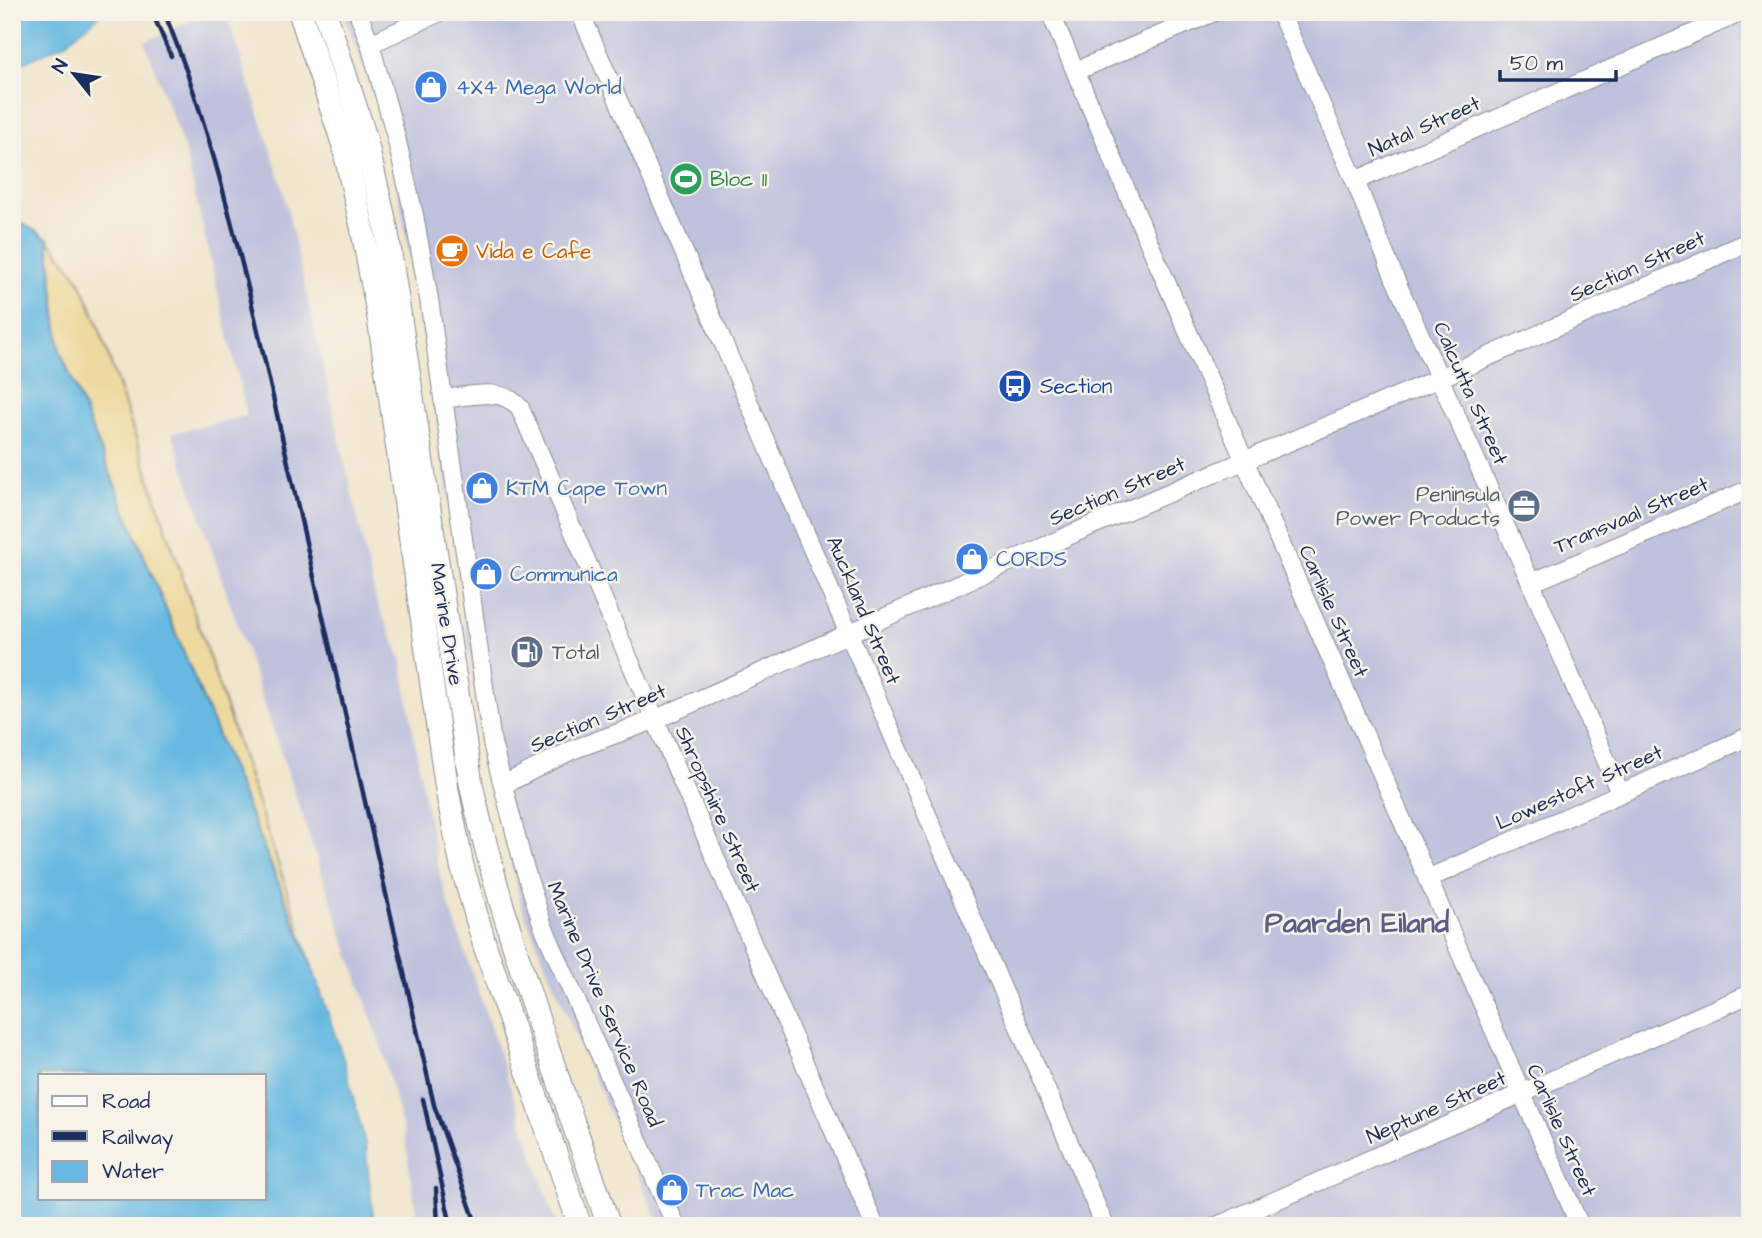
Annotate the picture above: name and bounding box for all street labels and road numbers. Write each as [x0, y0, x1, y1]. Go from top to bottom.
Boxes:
street label: Natal Street [1364, 89, 1485, 164]
street label: Section Street [1565, 223, 1710, 309]
street label: Calcutta Street [1426, 317, 1515, 470]
street label: Section Street [1045, 450, 1190, 533]
street label: Transvaal Street [1550, 470, 1713, 561]
street label: Auckland Street [819, 531, 908, 689]
street label: Carlisle Street [1291, 540, 1376, 682]
street label: Marine Drive [423, 561, 471, 687]
street label: Section Street [526, 677, 671, 760]
street label: Shropshire Street [667, 721, 767, 898]
street label: Lowestoft Street [1491, 737, 1668, 837]
street label: Marine Drive Service Road [540, 877, 670, 1132]
street label: Carlisle Street [1519, 1059, 1604, 1201]
street label: Neptune Street [1362, 1063, 1512, 1152]

